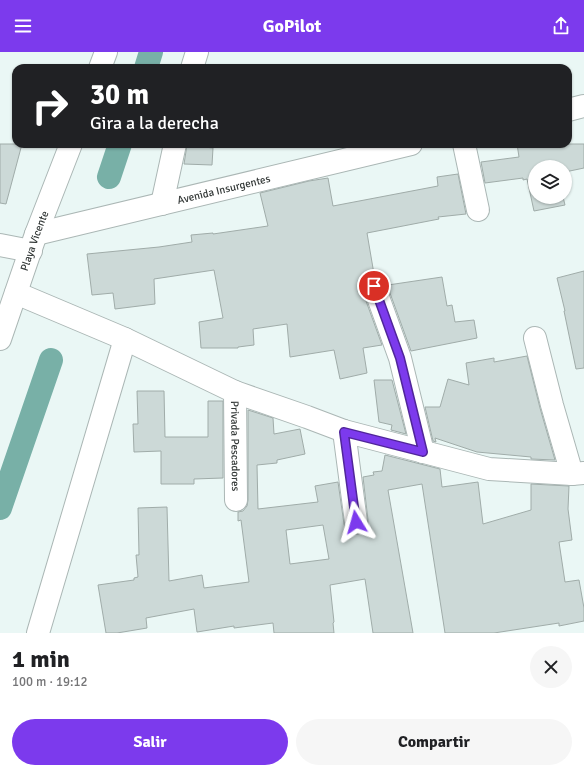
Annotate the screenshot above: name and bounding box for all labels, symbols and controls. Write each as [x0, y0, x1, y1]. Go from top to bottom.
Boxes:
icon: menu [12, 15, 34, 37]
text: GoPilot [263, 15, 321, 37]
icon: share [550, 15, 572, 37]
text: 30 m [90, 78, 149, 112]
icon: right [24, 80, 76, 132]
text: Gira a la derecha [90, 112, 219, 134]
map controls [528, 160, 572, 204]
button: layers [528, 160, 572, 204]
street label: Avenida Insurgentes [176, 172, 272, 207]
street label: Playa Vicente [18, 209, 51, 273]
pin [357, 269, 391, 303]
icon: arrive [363, 275, 385, 297]
street label: Privada Pescadores [228, 401, 242, 491]
position arrow [335, 501, 377, 543]
text: 1 min [12, 644, 70, 674]
button: close [530, 646, 572, 688]
text: 100 m · 19:12 [12, 674, 88, 690]
button: Salir [12, 719, 288, 765]
button: Compartir [296, 719, 572, 765]

